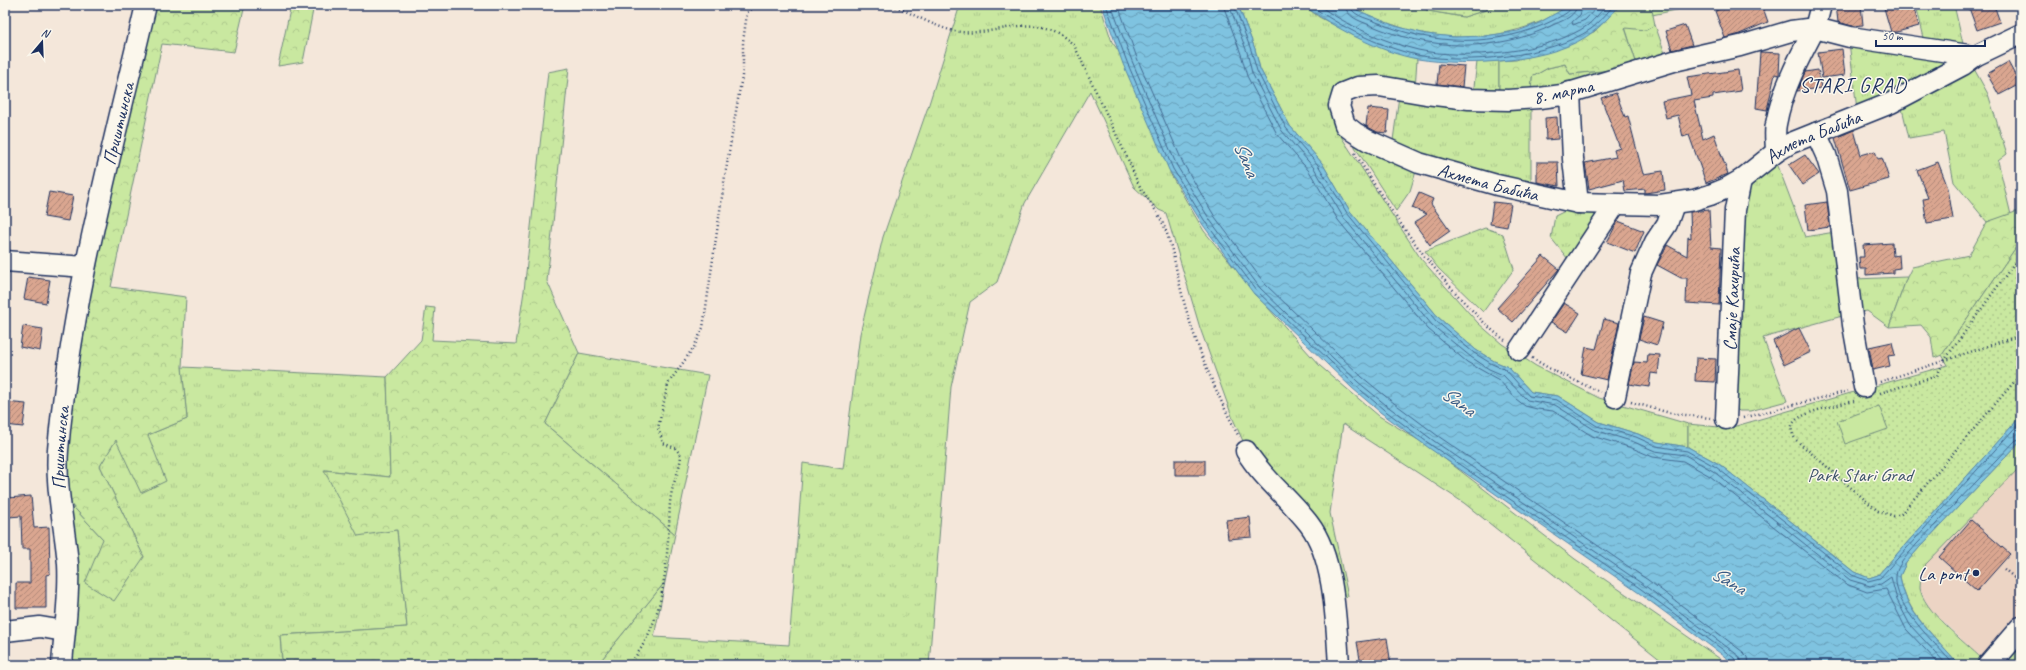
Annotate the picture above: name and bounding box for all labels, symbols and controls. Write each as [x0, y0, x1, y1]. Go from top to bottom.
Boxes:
north arrow [22, 22, 62, 62]
scale bar [1876, 22, 1985, 48]
text: N [40, 25, 53, 41]
text: 50 m [1882, 28, 1904, 44]
district label: STARI GRAD [1799, 72, 1908, 98]
street label: 8. марта [1531, 74, 1597, 110]
street label: Приштинска [97, 78, 141, 167]
street label: Ахмета Бабића [1760, 105, 1866, 169]
water label: Sana [1228, 138, 1266, 182]
street label: Ахмета Бабића [1435, 158, 1542, 207]
street label: Смaје Кахирића [1718, 245, 1746, 351]
water label: Sana [1437, 381, 1482, 423]
street label: Приштинска [46, 403, 76, 491]
park label: Park Stari Grad [1808, 463, 1915, 487]
water label: Sana [1707, 561, 1752, 601]
place label: La pont [1918, 562, 1971, 586]
marker: La pont [1971, 568, 1981, 578]

